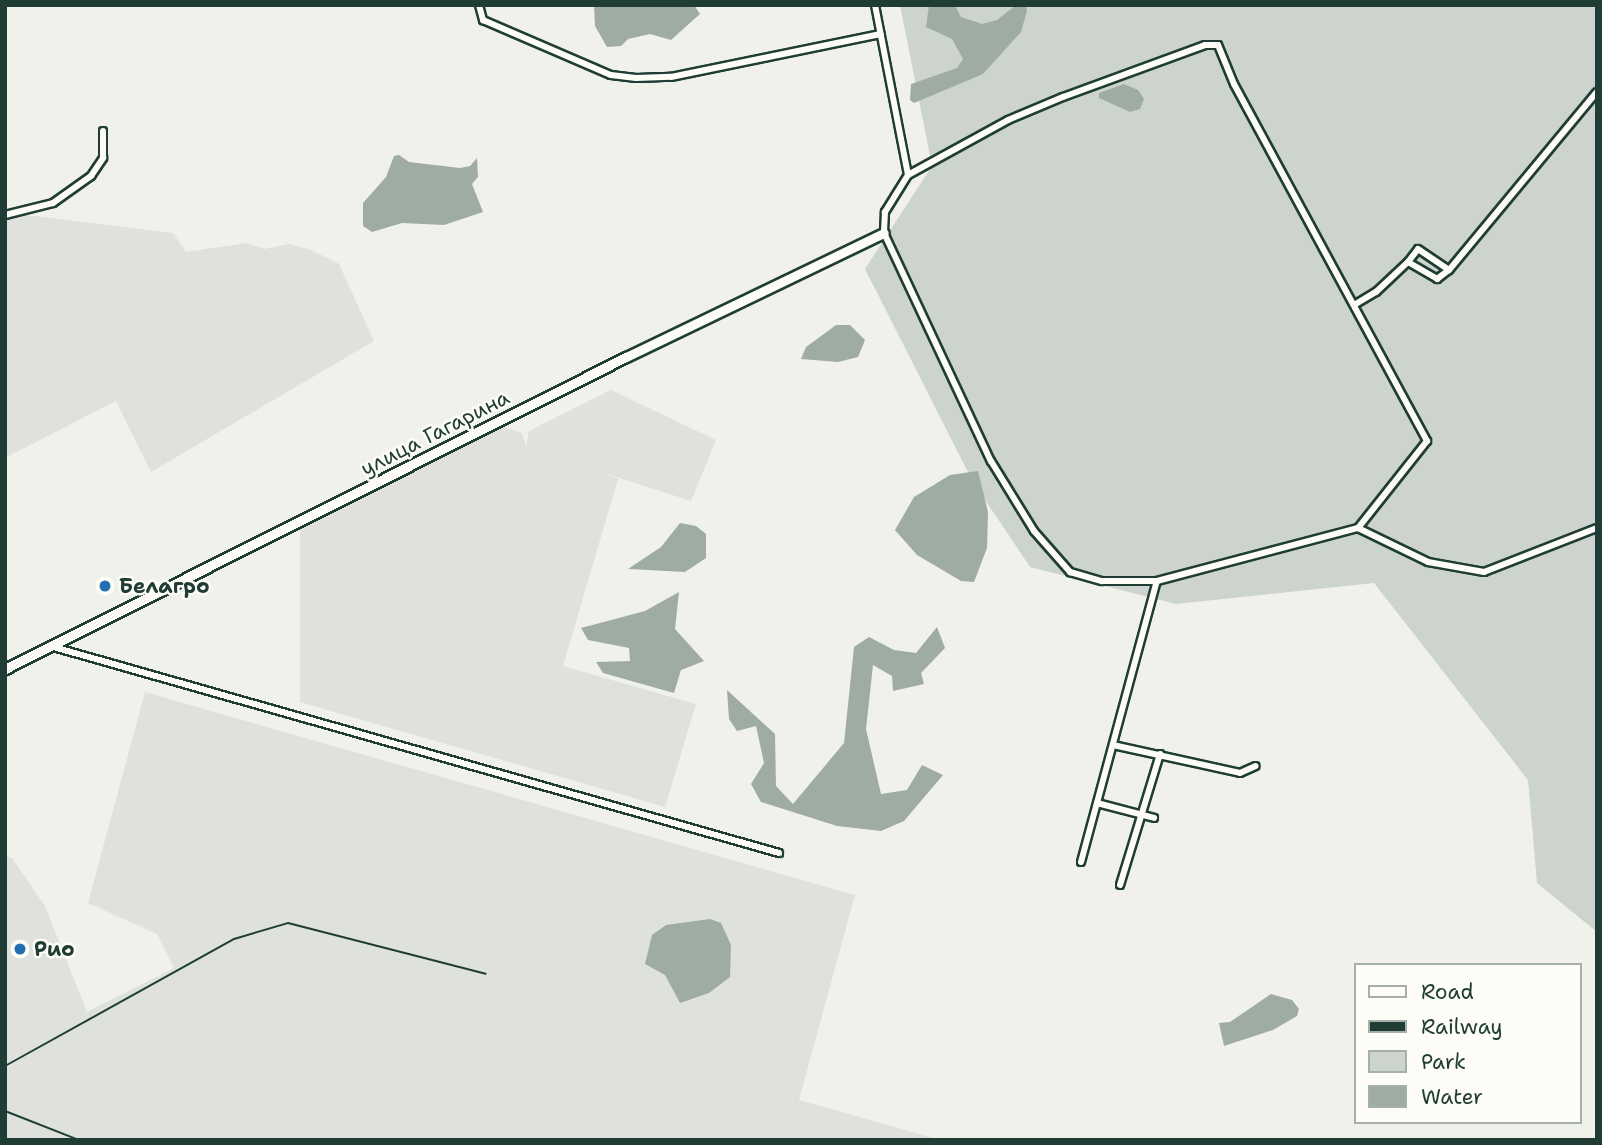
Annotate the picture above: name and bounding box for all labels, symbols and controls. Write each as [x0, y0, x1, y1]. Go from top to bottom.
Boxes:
street label: улица Гагарина [356, 385, 514, 481]
place label: Белагро [119, 573, 210, 599]
marker: Белагро [97, 578, 113, 594]
place label: Рио [34, 936, 75, 962]
marker: Рио [12, 941, 28, 957]
legend [1354, 963, 1581, 1124]
text: Road [1421, 978, 1474, 1006]
text: Railway [1421, 1013, 1503, 1041]
text: Park [1421, 1048, 1466, 1076]
text: Water [1421, 1083, 1483, 1111]

